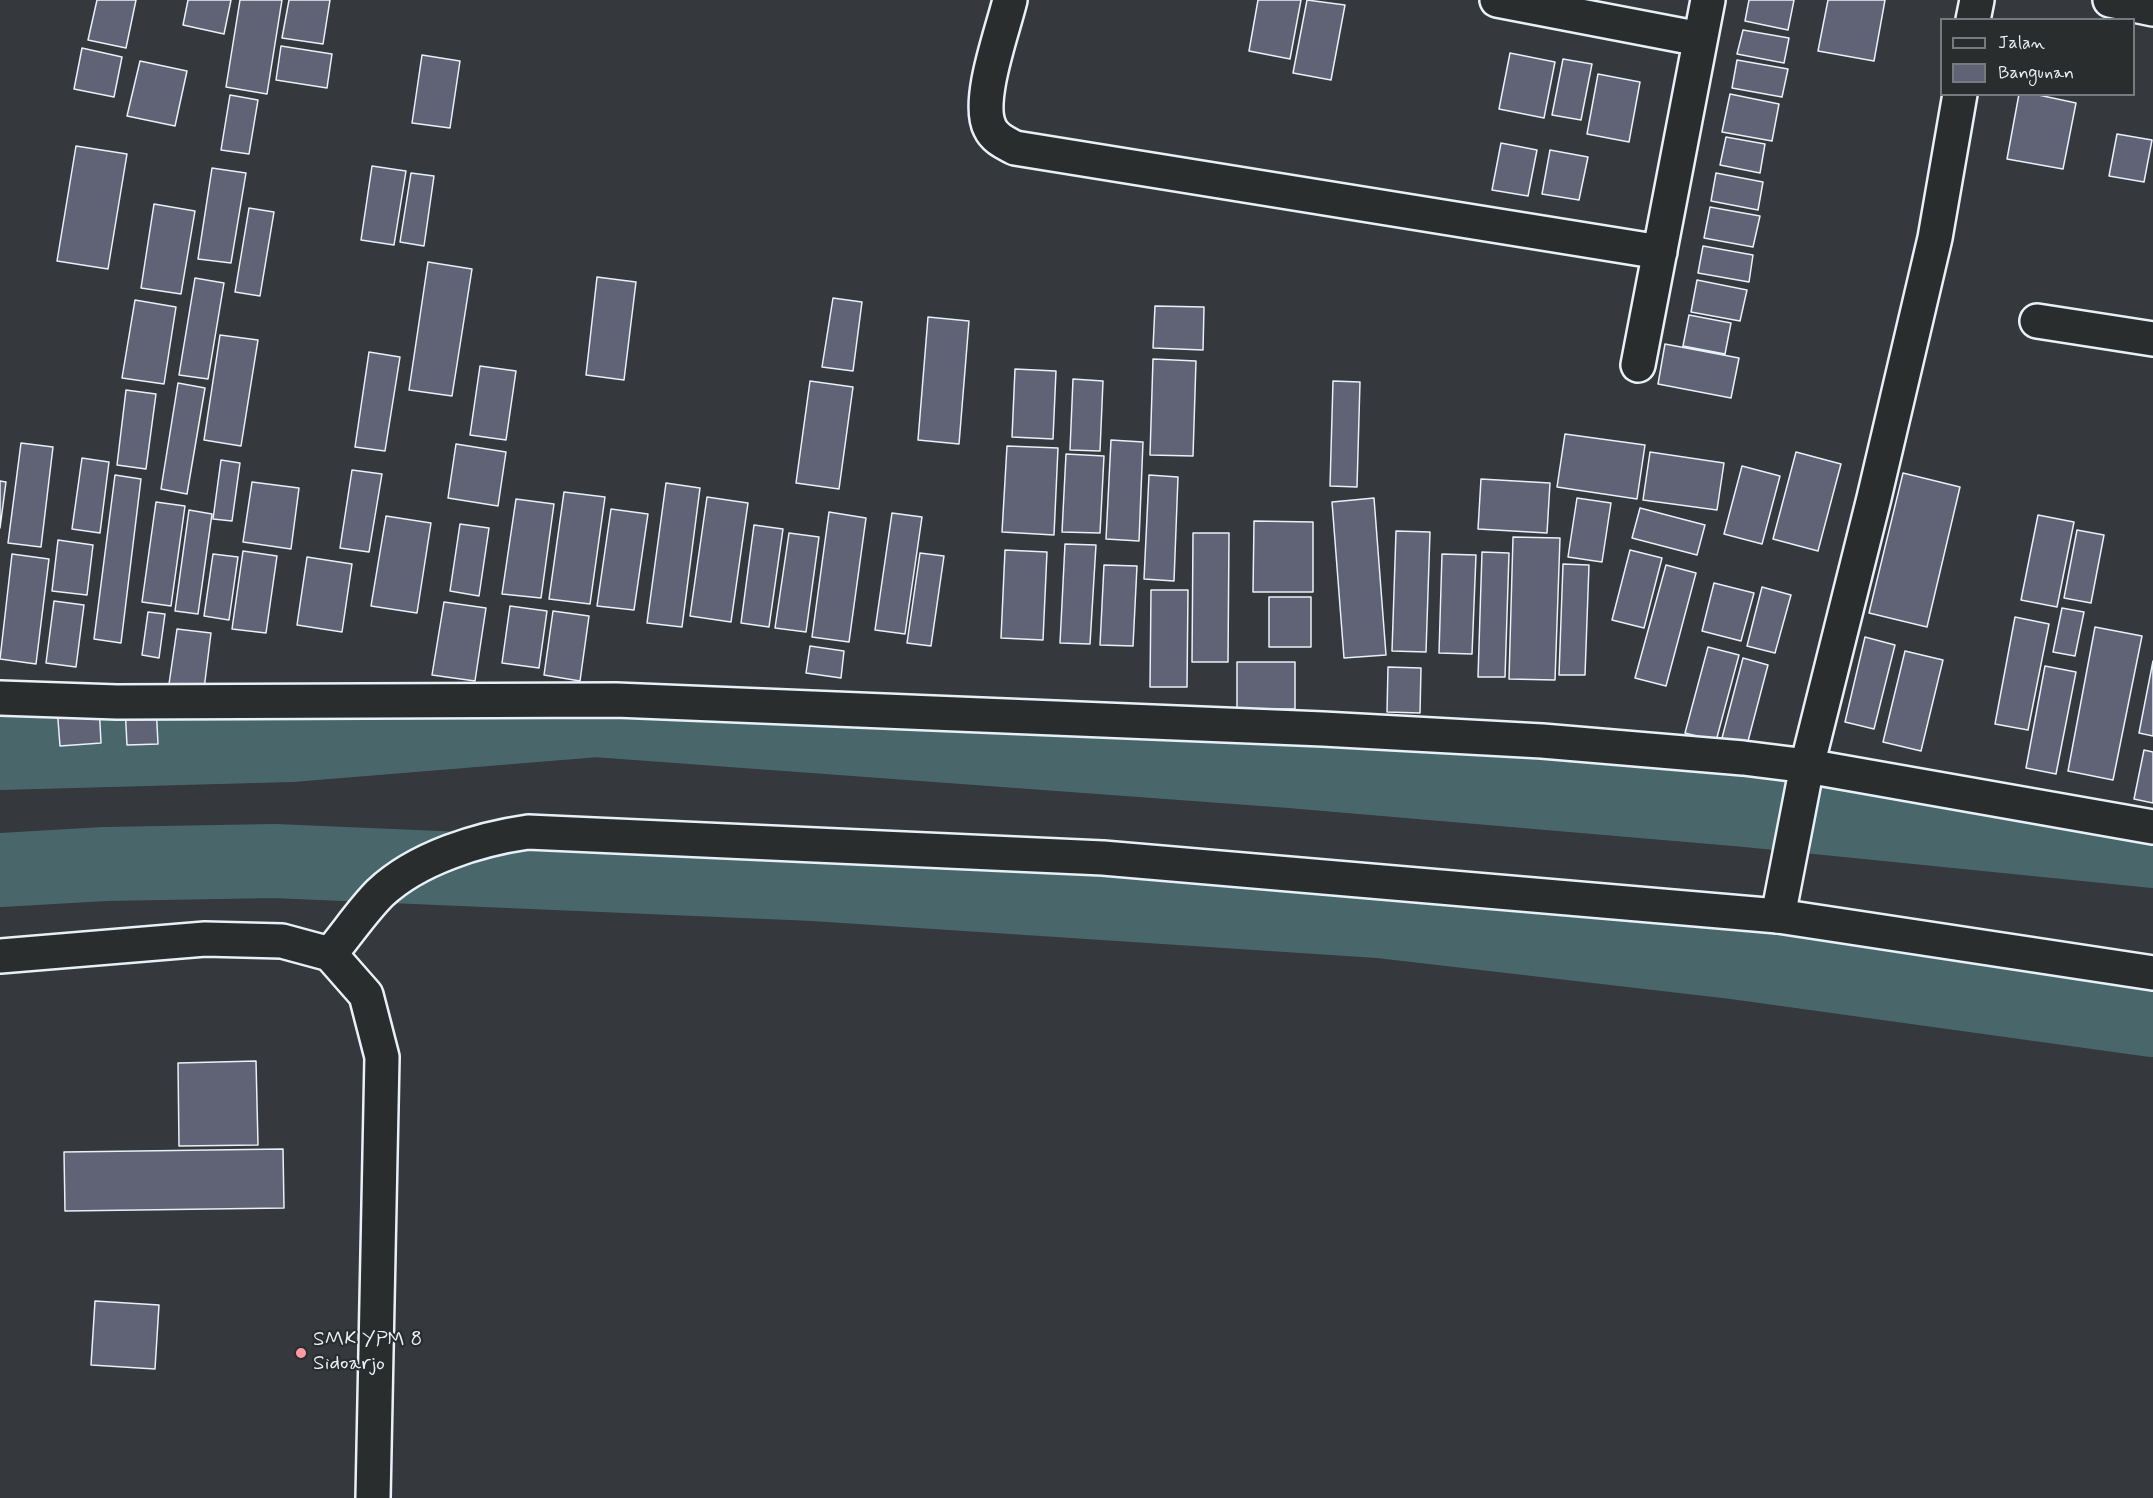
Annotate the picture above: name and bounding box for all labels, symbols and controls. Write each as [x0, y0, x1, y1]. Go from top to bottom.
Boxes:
legend [1940, 18, 2135, 96]
text: Jalan [1998, 31, 2045, 55]
text: Bangunan [1998, 61, 2074, 85]
place label: SMK YPM 8 Sidoarjo [313, 1328, 422, 1378]
marker: SMK YPM 8 Sidoarjo [294, 1346, 308, 1360]

